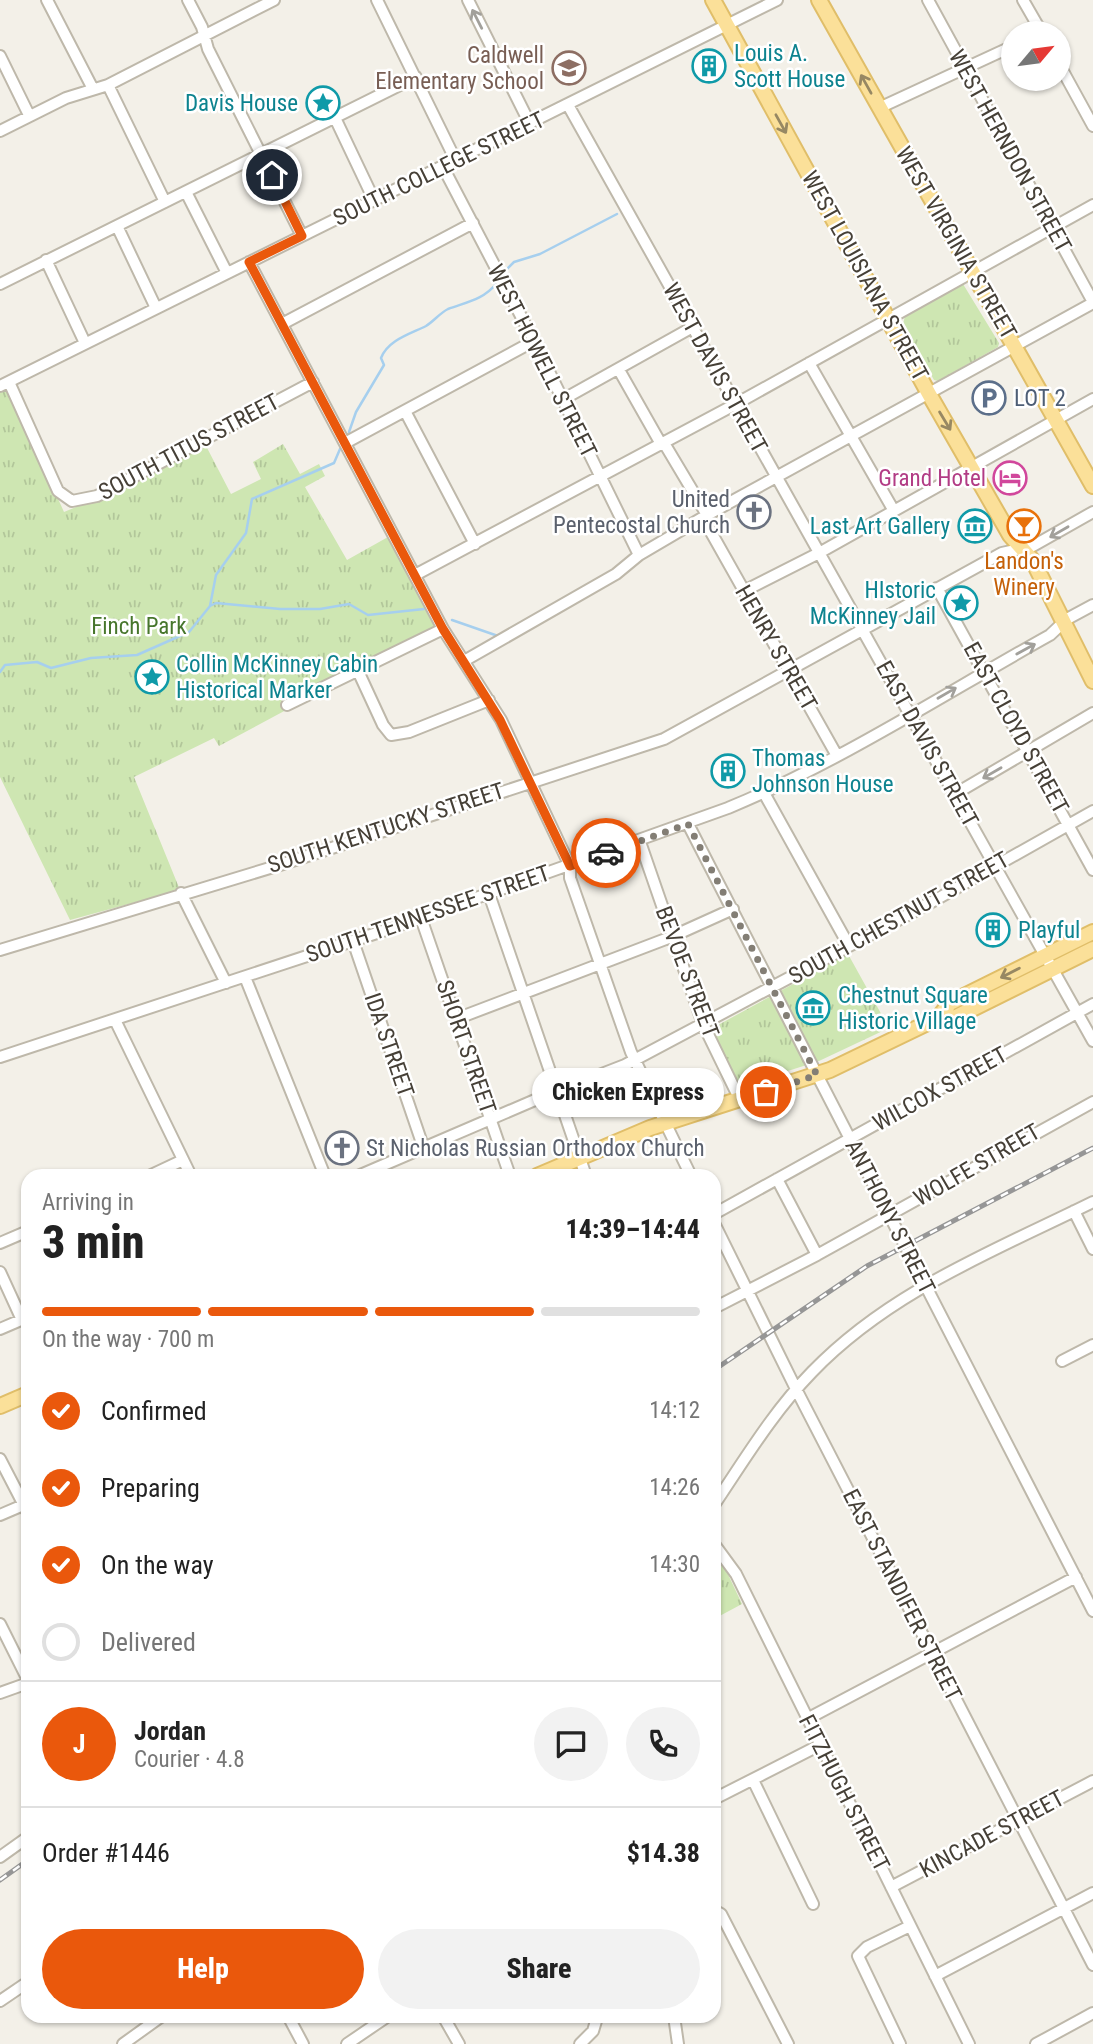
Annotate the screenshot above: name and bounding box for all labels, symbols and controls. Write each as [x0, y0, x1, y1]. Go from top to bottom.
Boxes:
one-way arrow [470, 9, 484, 30]
north arrow [1001, 21, 1071, 91]
map controls [1001, 21, 1071, 91]
place label: Louis A. Scott House [734, 40, 845, 93]
place label: Caldwell Elementary School [375, 42, 544, 95]
street label: WEST HERNDON STREET [943, 45, 1077, 257]
building icon: Louis A. Scott House [690, 47, 728, 85]
school or university icon: Caldwell Elementary School [550, 49, 588, 87]
one-way arrow [859, 75, 873, 95]
place icon: Davis House [304, 84, 342, 122]
place label: Davis House [185, 90, 298, 117]
street label: SOUTH COLLEGE STREET [329, 106, 549, 232]
one-way arrow [775, 113, 789, 134]
street label: WEST VIRGINIA STREET [890, 142, 1022, 344]
pin [242, 145, 302, 205]
icon: home [253, 156, 291, 194]
street label: WEST LOUISIANA STREET [796, 166, 934, 386]
street label: WEST HOWELL STREET [482, 260, 602, 462]
street label: WEST DAVIS STREET [657, 278, 773, 458]
parking icon: LOT 2 [970, 379, 1008, 417]
place label: LOT 2 [1014, 385, 1066, 412]
street label: SOUTH TITUS STREET [94, 388, 284, 506]
one-way arrow [938, 410, 952, 430]
hotel icon: Grand Hotel [991, 459, 1029, 497]
place label: Grand Hotel [878, 465, 986, 492]
place label: United Pentecostal Church [553, 486, 730, 539]
church icon: United Pentecostal Church [735, 493, 773, 531]
museum icon: Last Art Gallery [956, 507, 994, 545]
bar icon: Landon's Winery [1005, 507, 1043, 545]
place label: Last Art Gallery [810, 513, 950, 540]
one-way arrow [1049, 525, 1069, 539]
place label: Landon's Winery [984, 548, 1064, 601]
place label: HIstoric McKinney Jail [810, 577, 936, 630]
street label: HENRY STREET [729, 581, 823, 715]
place icon: HIstoric McKinney Jail [942, 584, 980, 622]
park label: Finch Park [91, 613, 187, 640]
street label: EAST CLOYD STREET [958, 638, 1074, 818]
one-way arrow [1015, 642, 1036, 655]
place label: Collin McKinney Cabin Historical Marker [176, 651, 378, 704]
street label: EAST DAVIS STREET [870, 656, 984, 832]
place icon: Collin McKinney Cabin Historical Marker [133, 658, 171, 696]
one-way arrow [936, 686, 956, 700]
place label: Thomas Johnson House [752, 745, 894, 798]
building icon: Thomas Johnson House [709, 752, 747, 790]
one-way arrow [982, 767, 1003, 780]
street label: SOUTH KENTUCKY STREET [264, 777, 508, 879]
courier [571, 818, 641, 888]
icon: car [587, 834, 625, 872]
street label: SOUTH CHESTNUT STREET [784, 846, 1014, 990]
street label: SOUTH TENNESSEE STREET [302, 860, 554, 968]
street label: BEVOE STREET [650, 903, 724, 1041]
building icon: Playful [974, 911, 1012, 949]
place label: Playful [1018, 917, 1080, 944]
one-way arrow [1000, 967, 1021, 981]
street label: SHORT STREET [431, 977, 501, 1117]
place label: Chestnut Square Historic Village [838, 982, 988, 1035]
street label: IDA STREET [359, 989, 419, 1101]
museum icon: Chestnut Square Historic Village [794, 989, 832, 1027]
street label: WILCOX STREET [868, 1041, 1012, 1137]
pin [736, 1062, 796, 1122]
callout: Chicken Express [532, 1068, 724, 1116]
icon: bag [747, 1073, 785, 1111]
text: Chicken Express [552, 1079, 704, 1106]
street label: WOLFE STREET [909, 1118, 1045, 1212]
church icon: St Nicholas Russian Orthodox Church [323, 1129, 361, 1167]
place label: St Nicholas Russian Orthodox Church [366, 1135, 705, 1162]
street label: ANTHONY STREET [839, 1135, 941, 1299]
text: Arriving in [42, 1189, 134, 1216]
text: 14:39–14:44 [566, 1214, 700, 1244]
text: 3 min [42, 1215, 145, 1269]
text: On the way · 700 m [42, 1326, 214, 1353]
icon: check [42, 1392, 80, 1430]
text: Confirmed [101, 1396, 207, 1426]
text: 14:12 [649, 1397, 700, 1424]
icon: check [42, 1469, 80, 1507]
text: Preparing [101, 1473, 200, 1503]
text: 14:26 [649, 1474, 700, 1501]
street label: EAST STANDIFER STREET [837, 1485, 967, 1705]
icon: check [42, 1546, 80, 1584]
text: On the way [101, 1550, 214, 1580]
text: 14:30 [649, 1551, 700, 1578]
text: Delivered [101, 1627, 196, 1657]
button: chat [534, 1707, 608, 1781]
button: phone [626, 1707, 700, 1781]
street label: FITZHUGH STREET [793, 1710, 895, 1876]
text: Jordan [134, 1716, 206, 1746]
text: J [73, 1729, 85, 1759]
text: Courier · 4.8 [134, 1746, 245, 1773]
street label: KINCADE STREET [915, 1785, 1069, 1883]
text: Order #1446 [42, 1838, 170, 1868]
text: $14.38 [627, 1838, 700, 1868]
button: Help [42, 1929, 364, 2009]
button: Share [378, 1929, 700, 2009]

